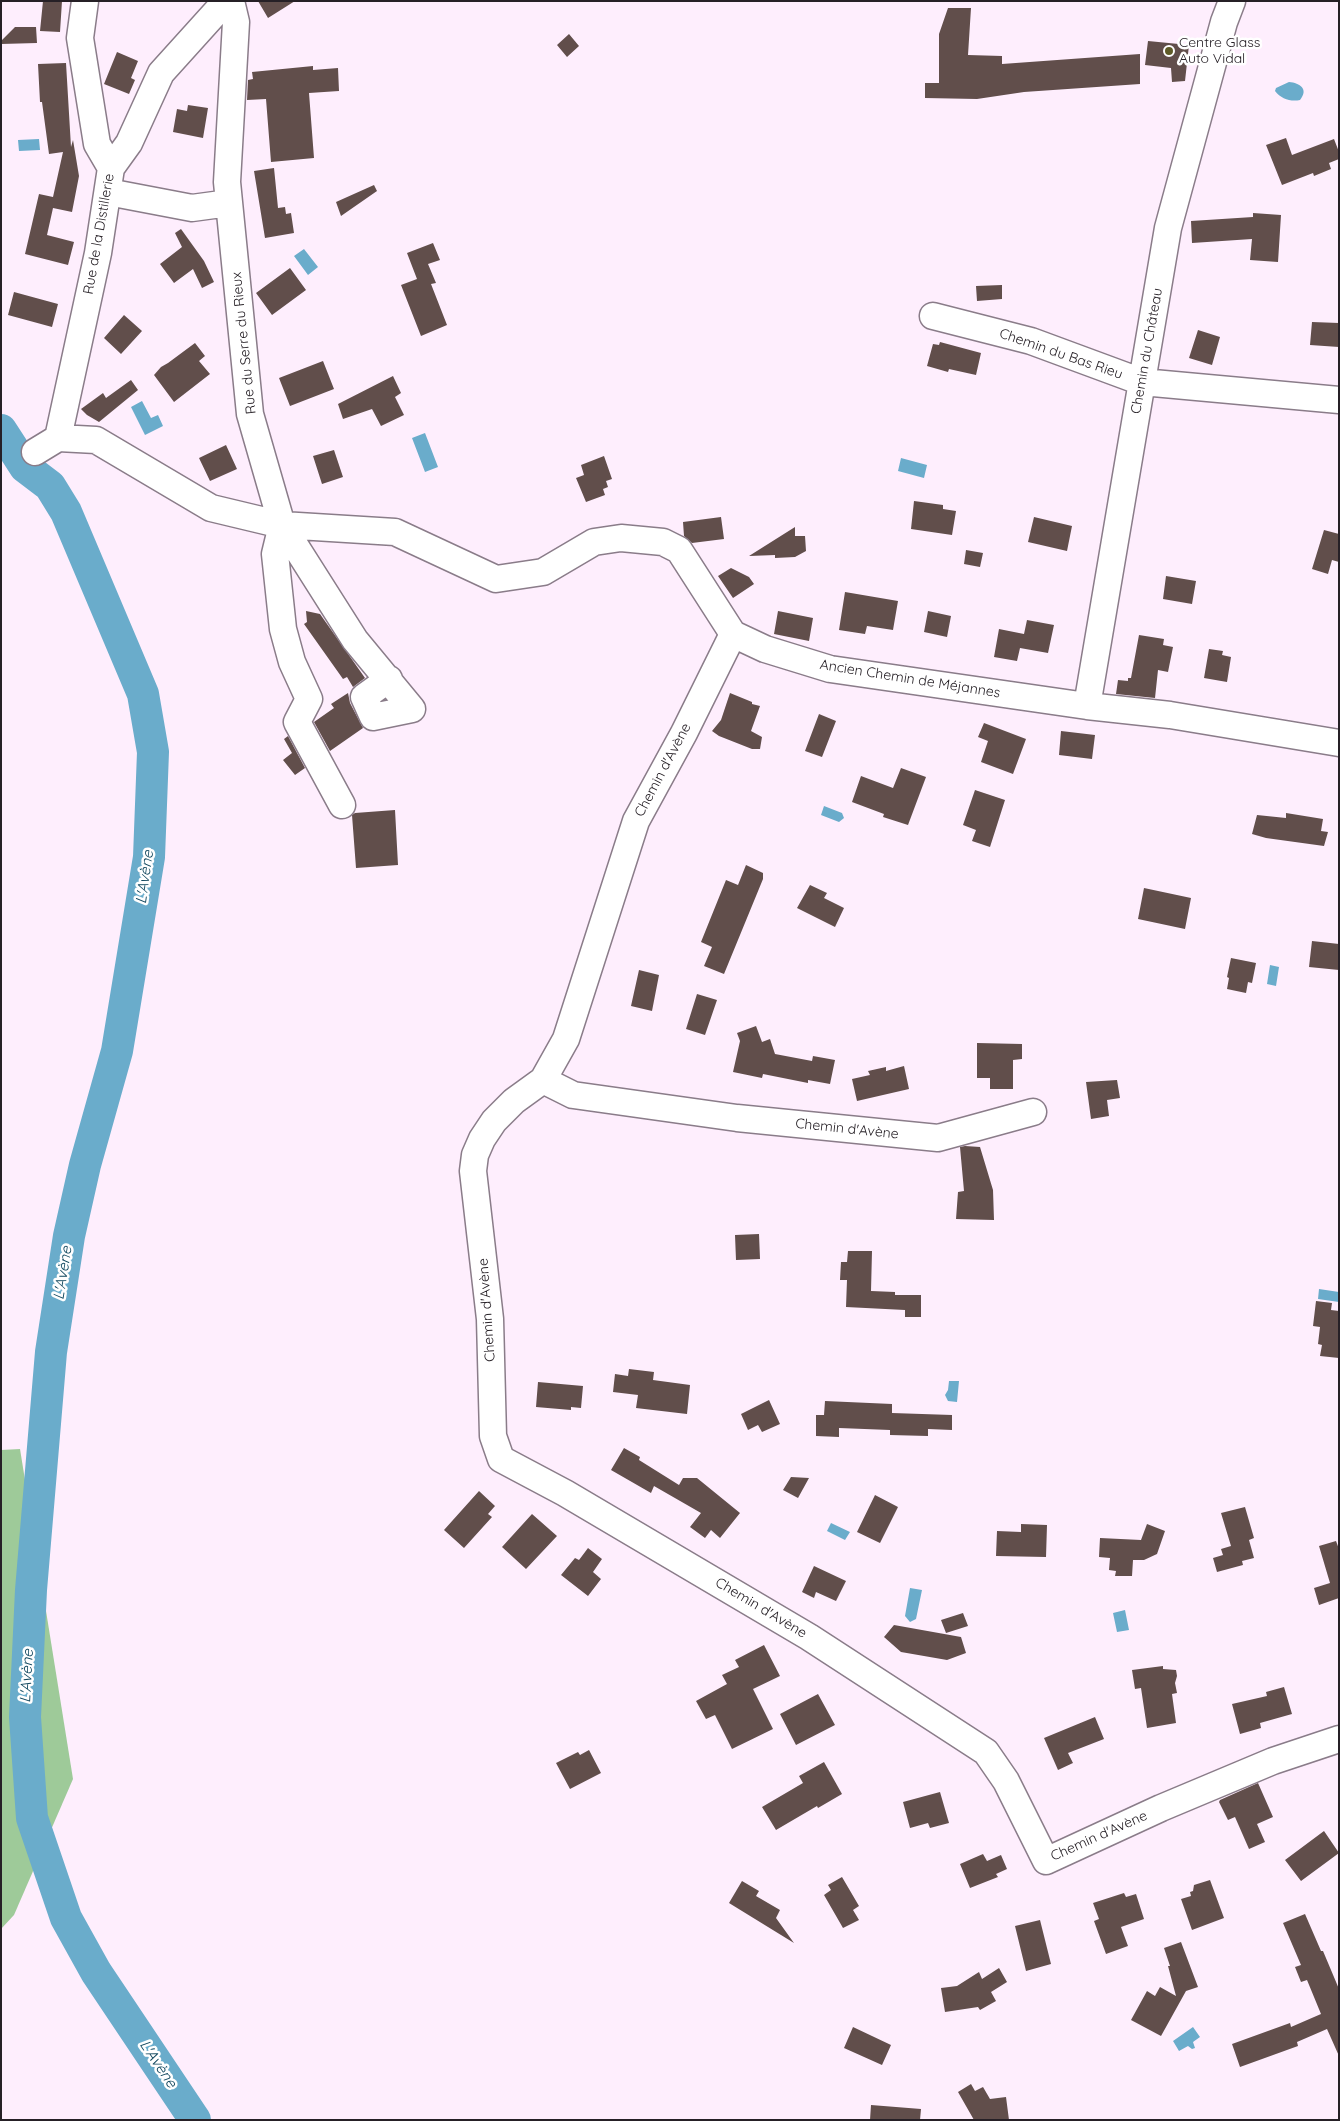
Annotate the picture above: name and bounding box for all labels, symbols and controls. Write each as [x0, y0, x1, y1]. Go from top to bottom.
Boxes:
place label: Centre Glass Auto Vidal [1179, 35, 1260, 68]
marker: Centre Glass Auto Vidal [1163, 45, 1175, 57]
street label: Rue de la Distillerie [80, 172, 118, 296]
street label: Rue du Serre du Rieux [228, 271, 260, 415]
street label: Chemin du Château [1128, 287, 1166, 415]
street label: Chemin du Bas Rieu [997, 325, 1125, 383]
street label: Ancien Chemin de Méjannes [819, 656, 1001, 702]
street label: Chemin d'Avène [631, 720, 695, 820]
water label: L'Avène [132, 849, 158, 905]
street label: Chemin d'Avène [795, 1115, 899, 1143]
water label: L'Avène [50, 1245, 76, 1301]
street label: Chemin d'Avène [475, 1258, 499, 1362]
street label: Chemin d'Avène [712, 1574, 810, 1642]
water label: L'Avène [17, 1649, 37, 1703]
street label: Chemin d'Avène [1048, 1807, 1150, 1865]
water label: L'Avène [136, 2037, 180, 2091]

